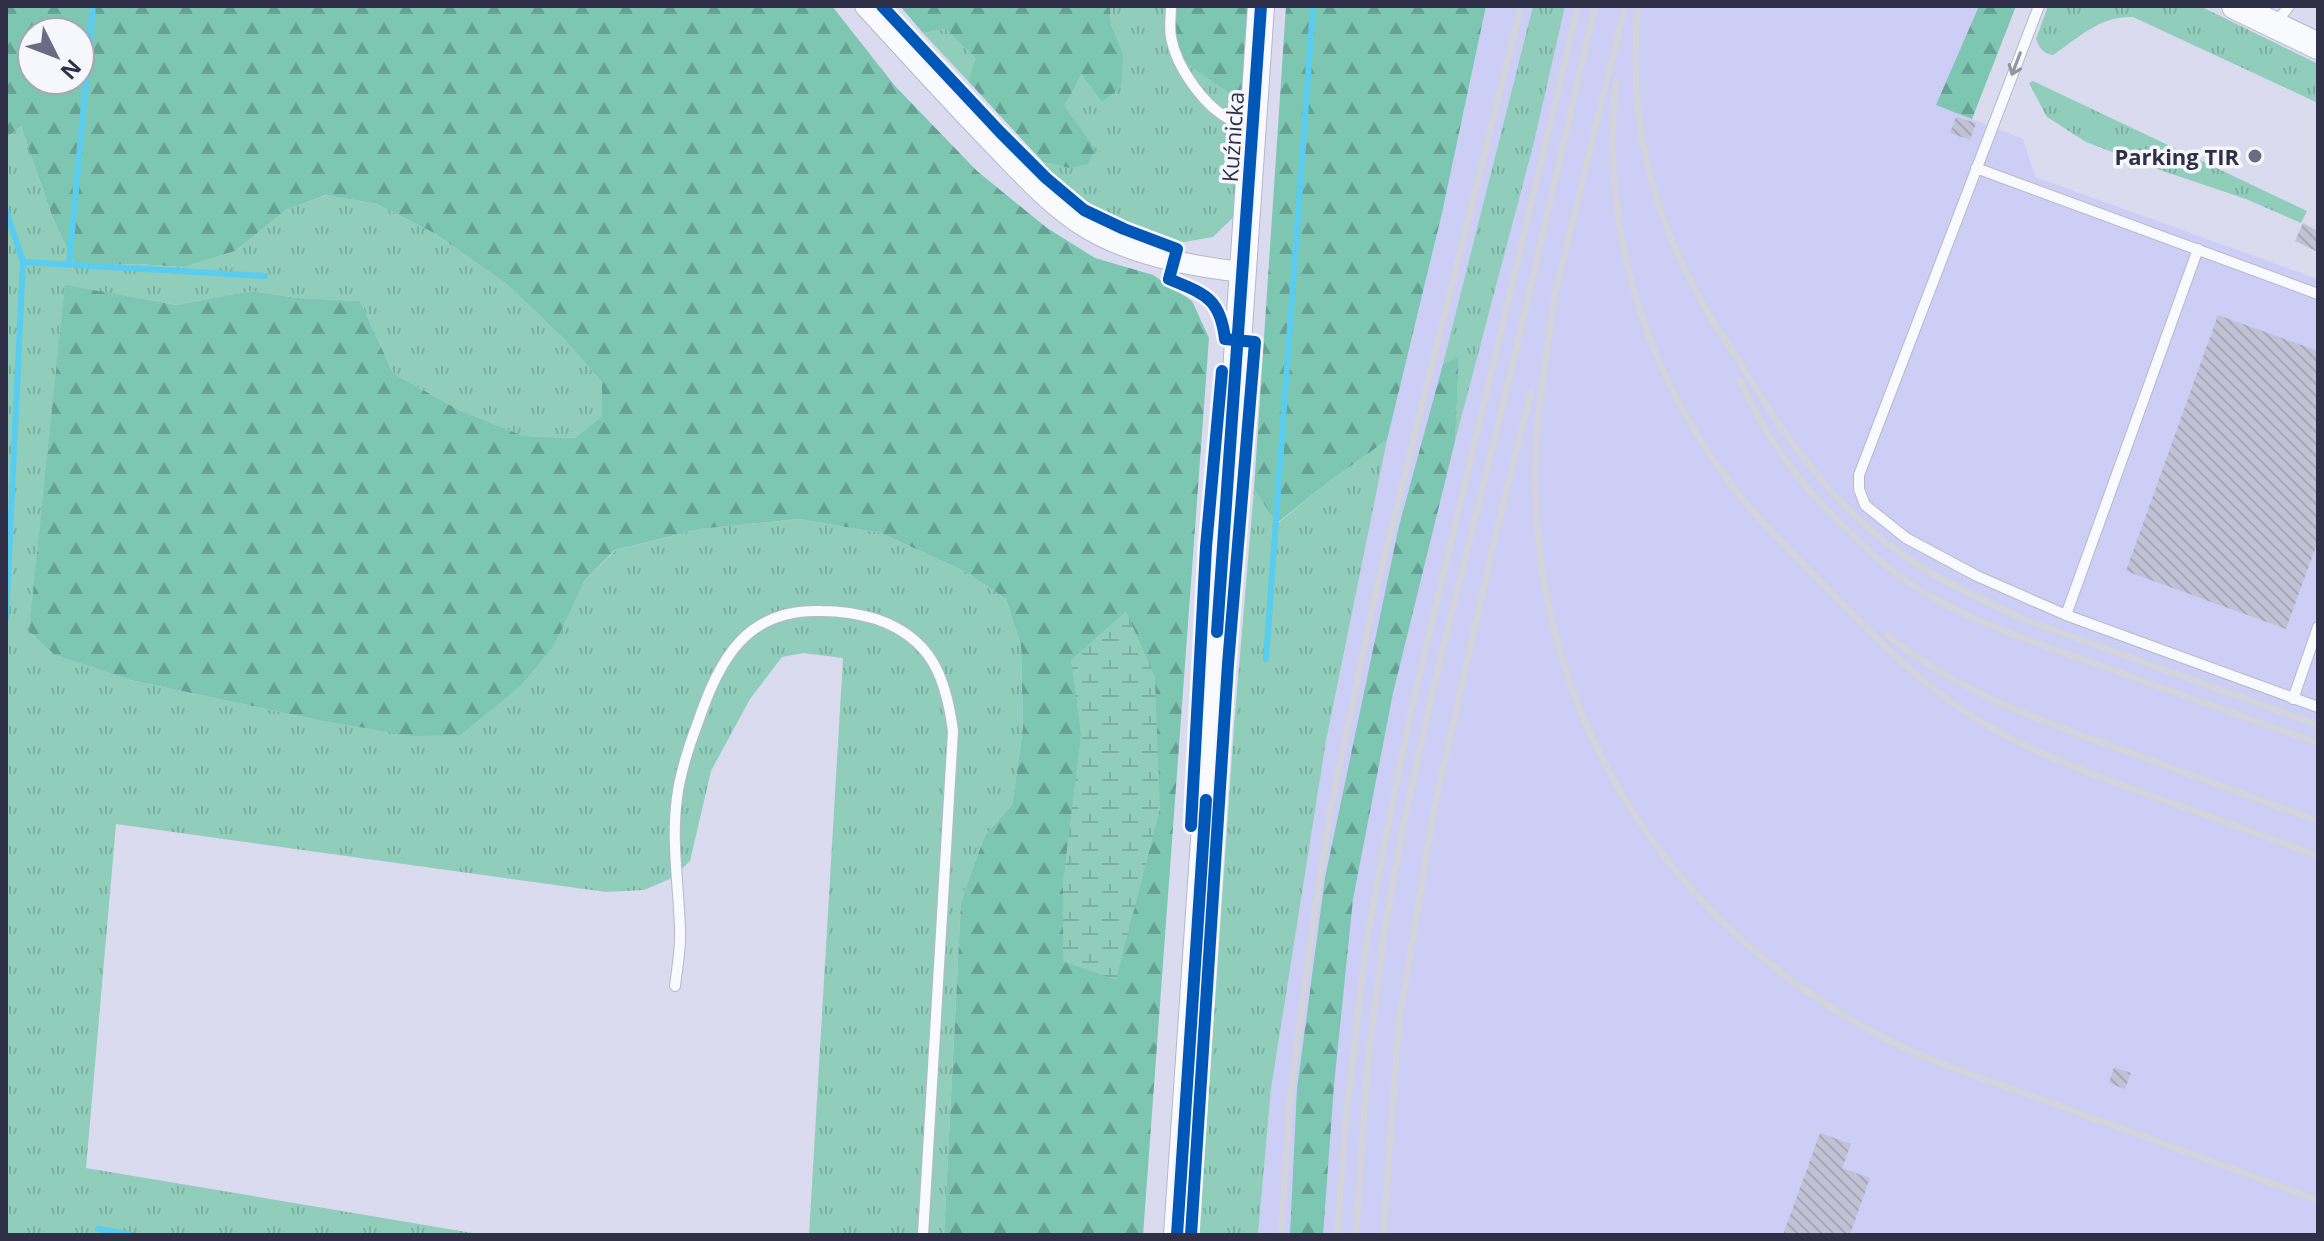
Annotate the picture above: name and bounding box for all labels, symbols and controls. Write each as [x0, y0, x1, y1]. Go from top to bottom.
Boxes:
north arrow [16, 16, 96, 96]
one-way arrow [2008, 51, 2022, 76]
text: N [54, 53, 89, 87]
street label: Kuźnicka [1214, 91, 1250, 183]
place label: Parking TIR [2114, 141, 2239, 171]
marker: Parking TIR [2246, 147, 2264, 165]

